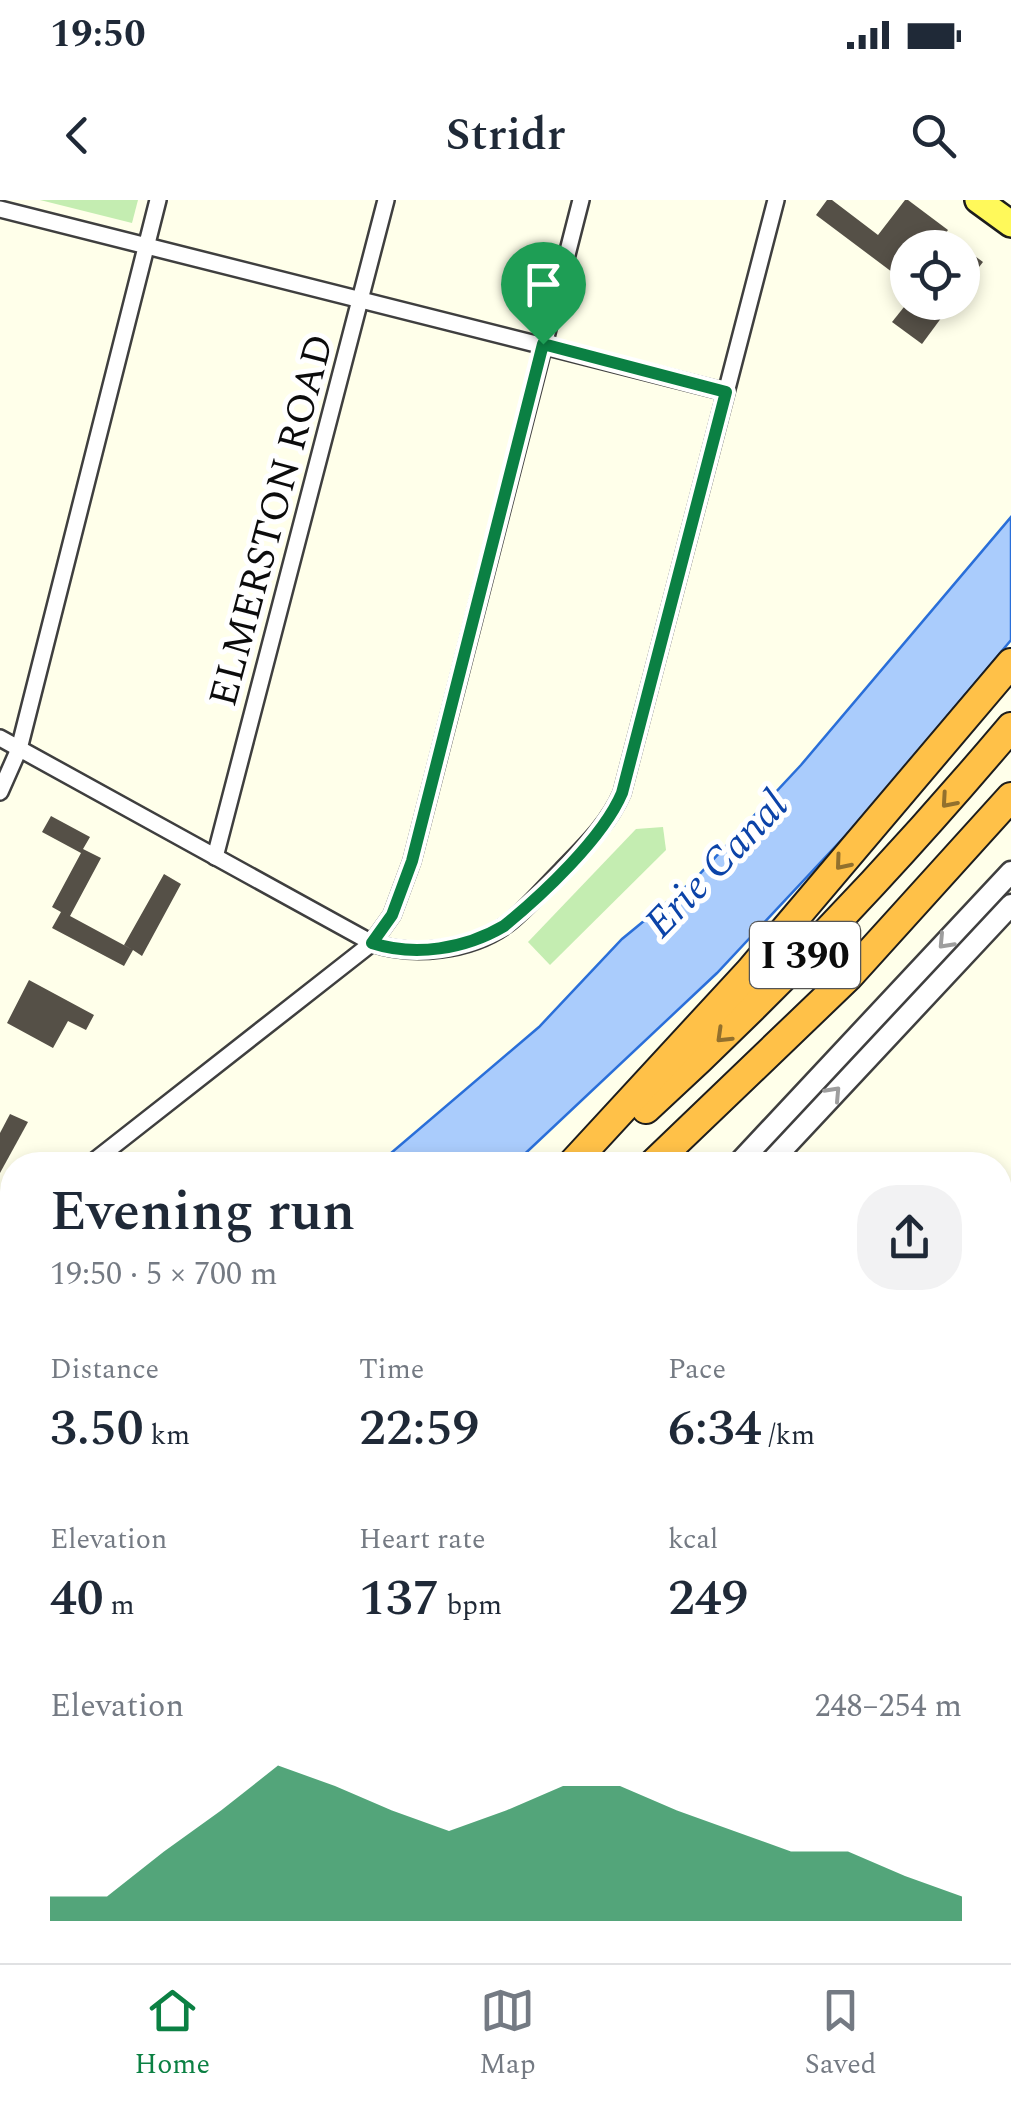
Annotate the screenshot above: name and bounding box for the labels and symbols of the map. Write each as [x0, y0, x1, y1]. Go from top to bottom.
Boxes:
pin [501, 242, 586, 345]
street label: ELMERSTON ROAD [193, 328, 351, 714]
water label: Erie Canal [630, 776, 804, 953]
one-way arrow [941, 790, 959, 808]
one-way arrow [836, 851, 854, 869]
road number: I 390 [750, 922, 860, 988]
one-way arrow [939, 930, 957, 948]
one-way arrow [717, 1025, 735, 1043]
one-way arrow [822, 1087, 840, 1105]

